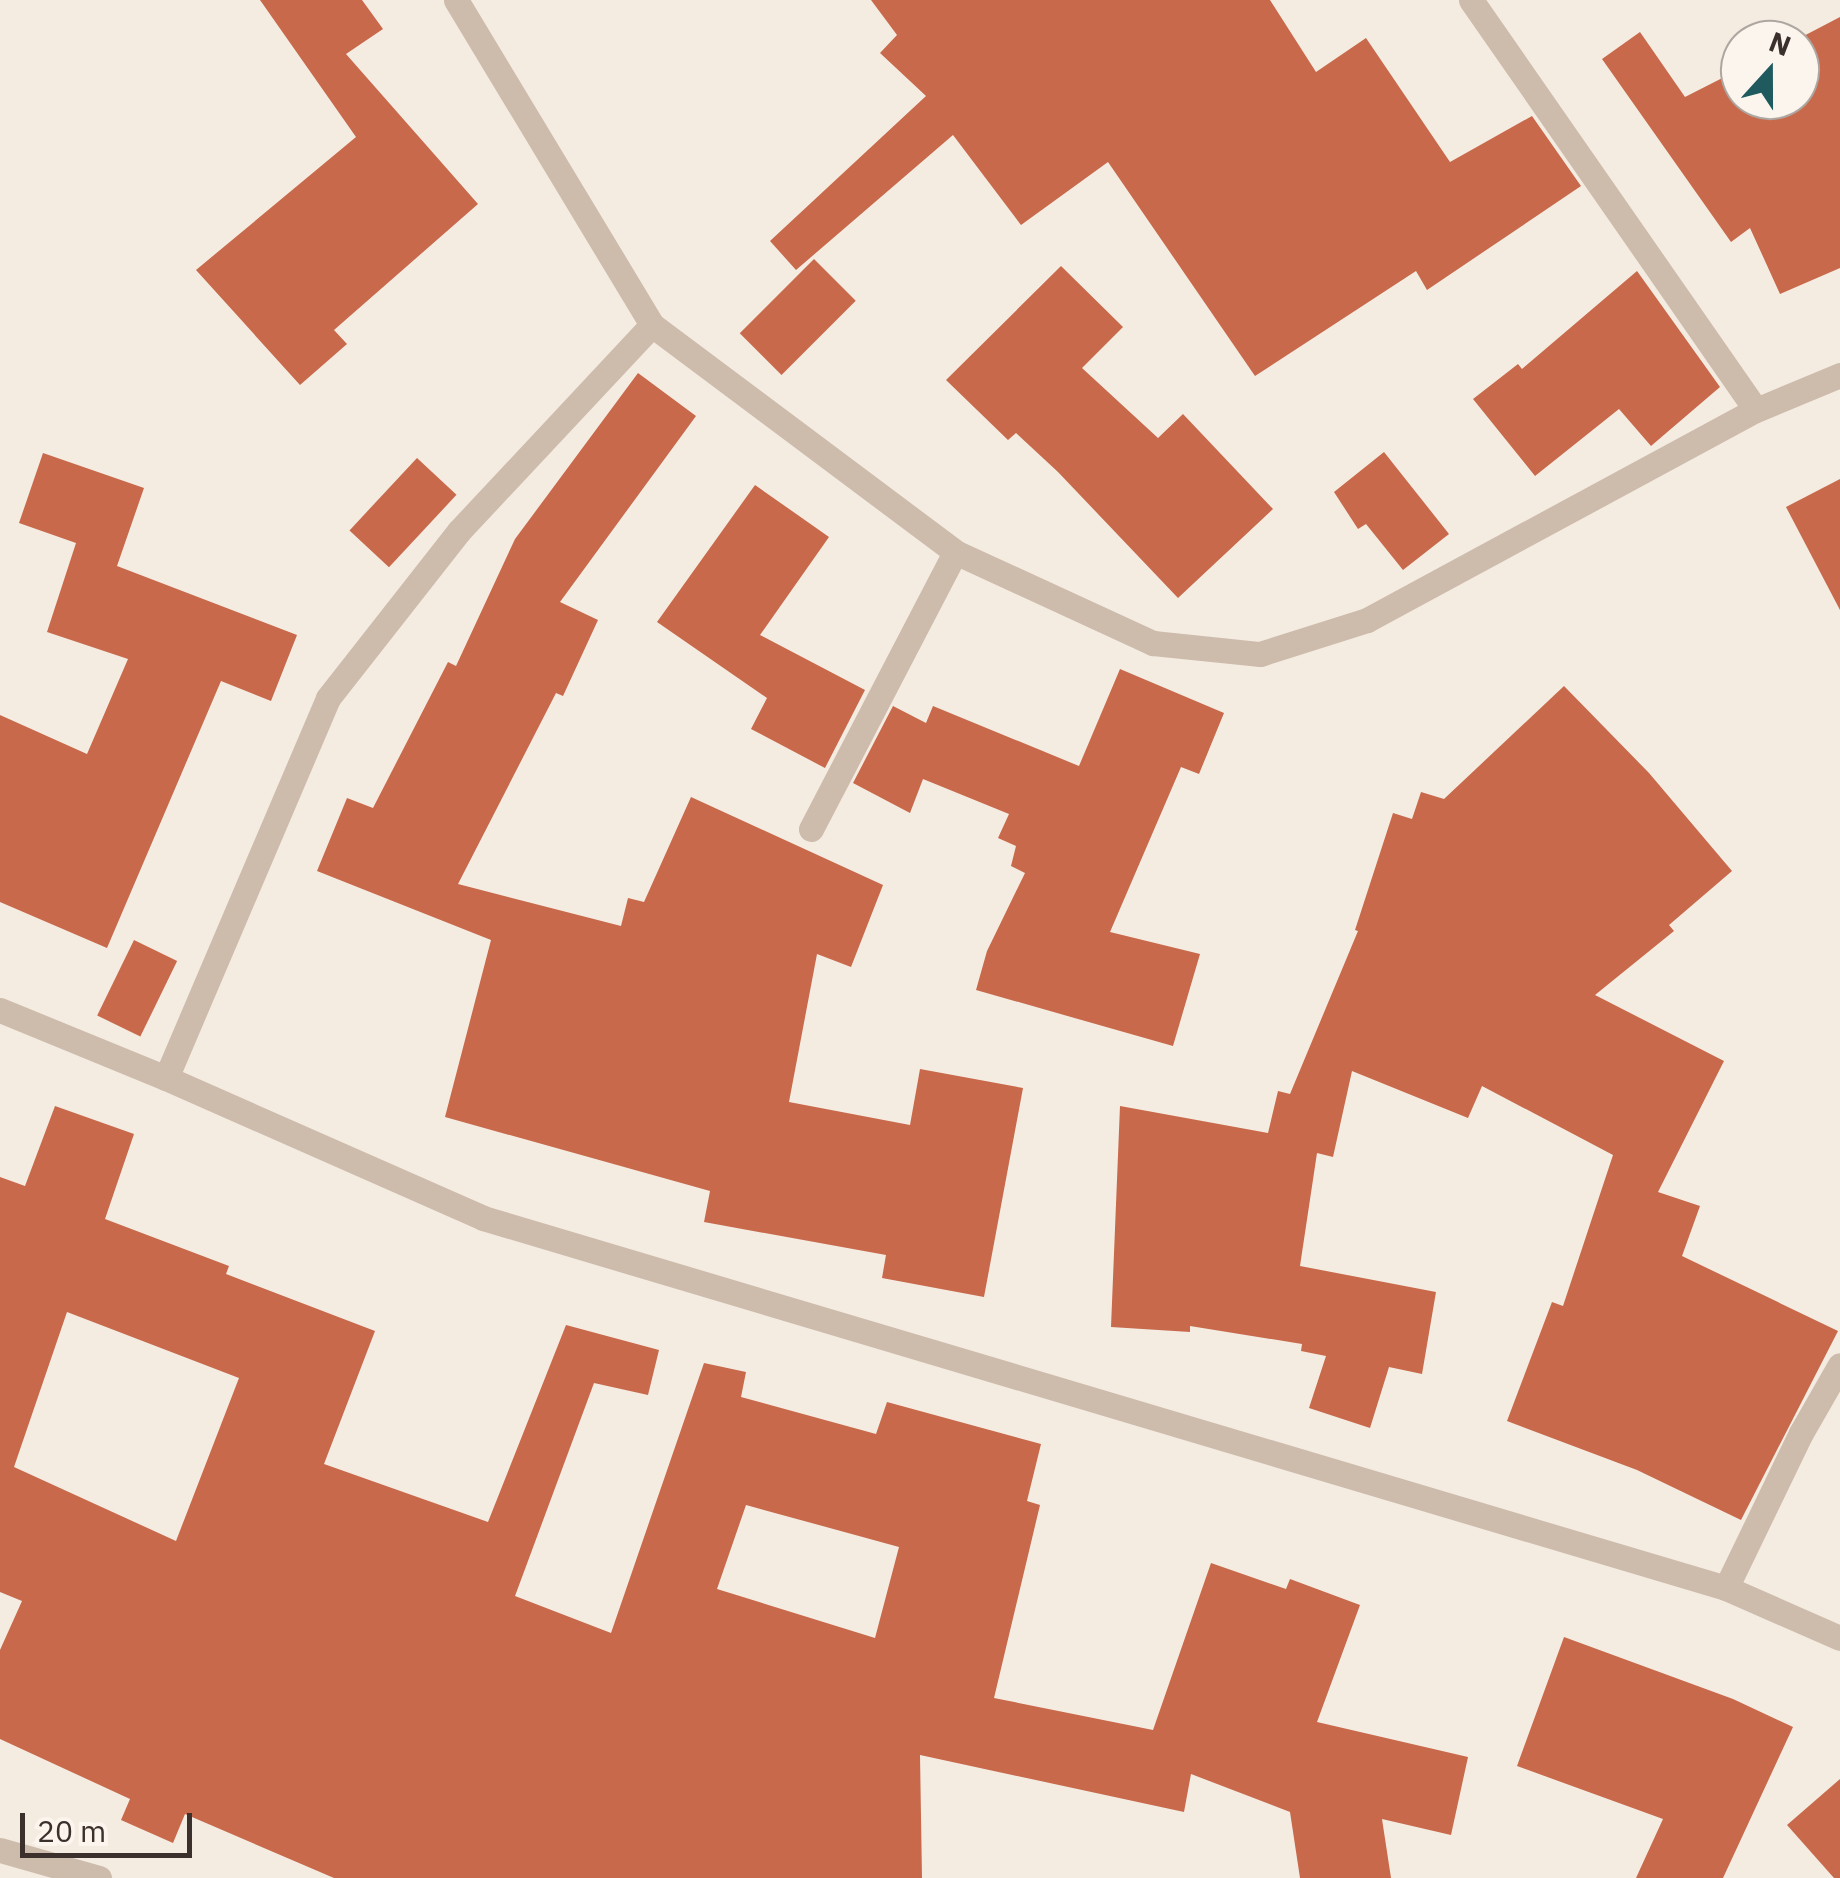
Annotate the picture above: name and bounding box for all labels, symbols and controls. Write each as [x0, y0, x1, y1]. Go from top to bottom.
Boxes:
north arrow [1720, 20, 1820, 120]
text: N [1764, 22, 1796, 64]
scale bar [25, 1793, 198, 1855]
text: 20 m [37, 1811, 106, 1850]

